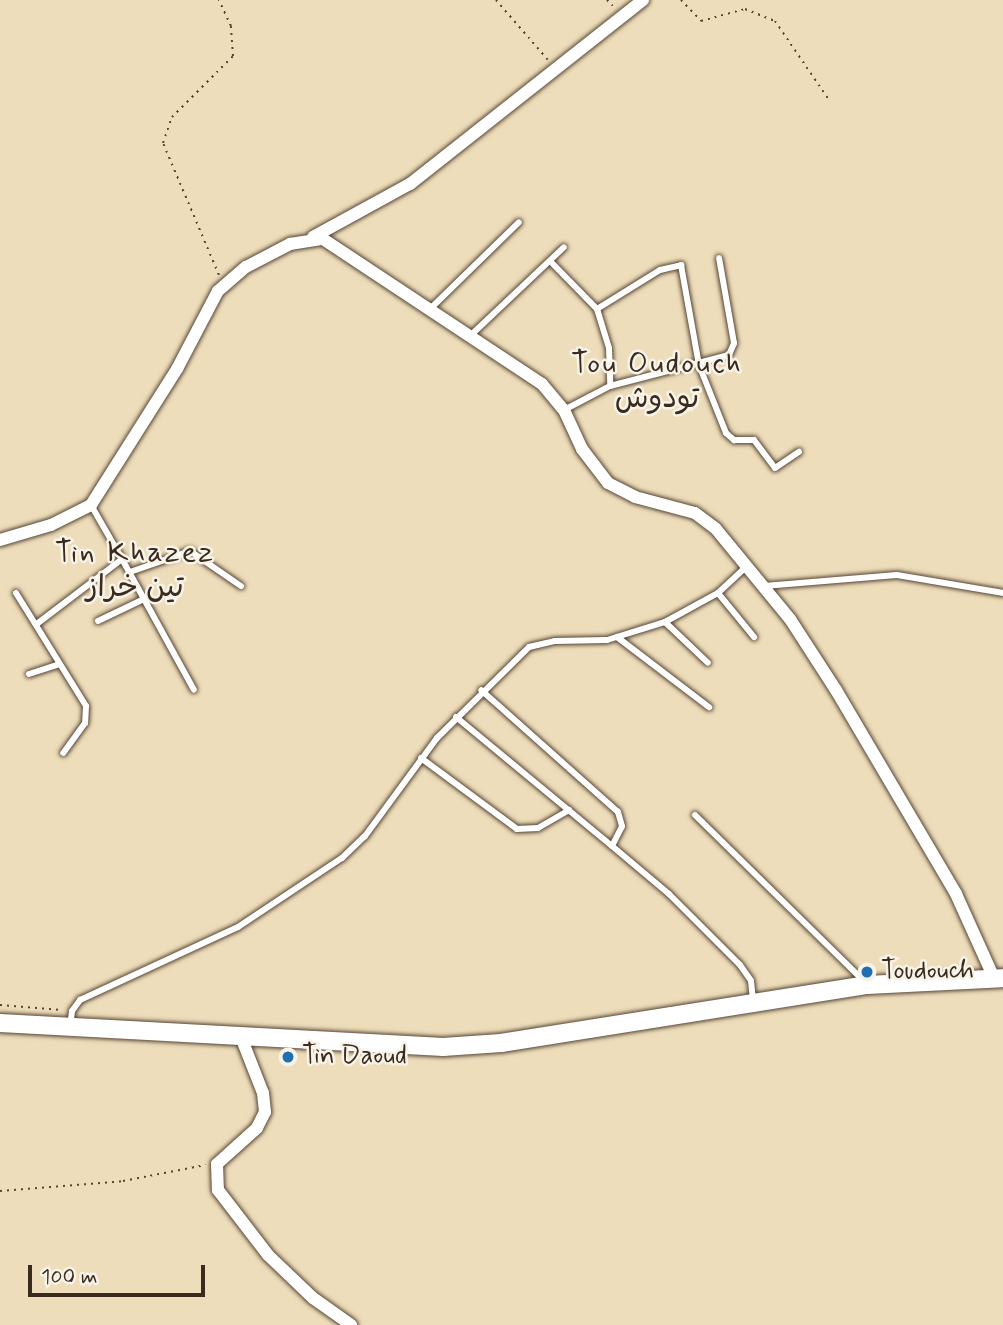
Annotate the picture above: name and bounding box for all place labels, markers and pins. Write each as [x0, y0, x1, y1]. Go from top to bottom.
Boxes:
place label: Toudouch [881, 956, 974, 988]
marker: Toudouch [859, 964, 875, 980]
place label: Tin Daoud [302, 1041, 410, 1073]
marker: Tin Daoud [280, 1049, 296, 1065]

